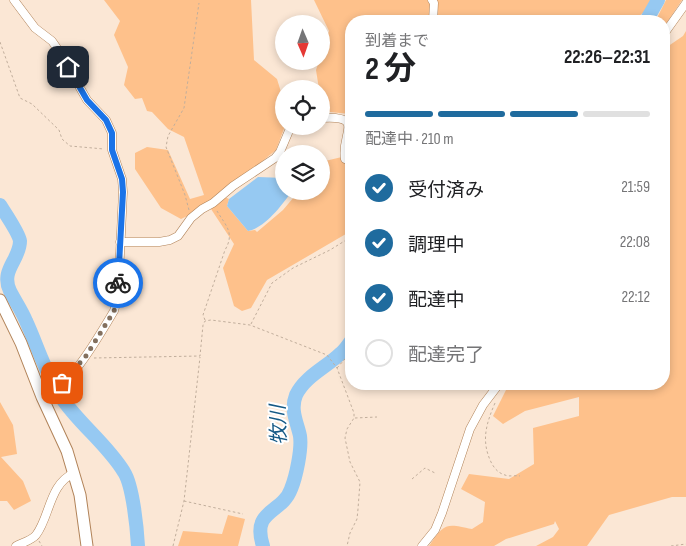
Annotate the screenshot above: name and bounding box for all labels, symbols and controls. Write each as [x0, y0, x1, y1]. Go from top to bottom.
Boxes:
north arrow [275, 15, 330, 70]
map controls [275, 15, 330, 200]
text: 到着まで [365, 32, 429, 51]
pin [47, 46, 89, 88]
text: 22:26–22:31 [564, 46, 650, 69]
text: 2 分 [365, 50, 416, 89]
icon: home [54, 53, 82, 81]
button: locate [275, 80, 330, 135]
text: 配達中 · 210 m [365, 130, 453, 149]
button: layers [275, 145, 330, 200]
icon: check [365, 174, 393, 202]
text: 21:59 [621, 178, 650, 197]
text: 受付済み [408, 179, 484, 202]
icon: check [365, 229, 393, 257]
text: 22:08 [620, 233, 650, 252]
text: 調理中 [408, 234, 465, 257]
courier [93, 258, 143, 308]
icon: bike [104, 269, 132, 297]
icon: check [365, 284, 393, 312]
text: 22:12 [621, 288, 650, 307]
text: 配達中 [408, 289, 465, 312]
text: 配達完了 [408, 344, 484, 367]
pin [41, 362, 83, 404]
icon: bag [48, 369, 76, 397]
water label: 牧川 [266, 403, 292, 445]

